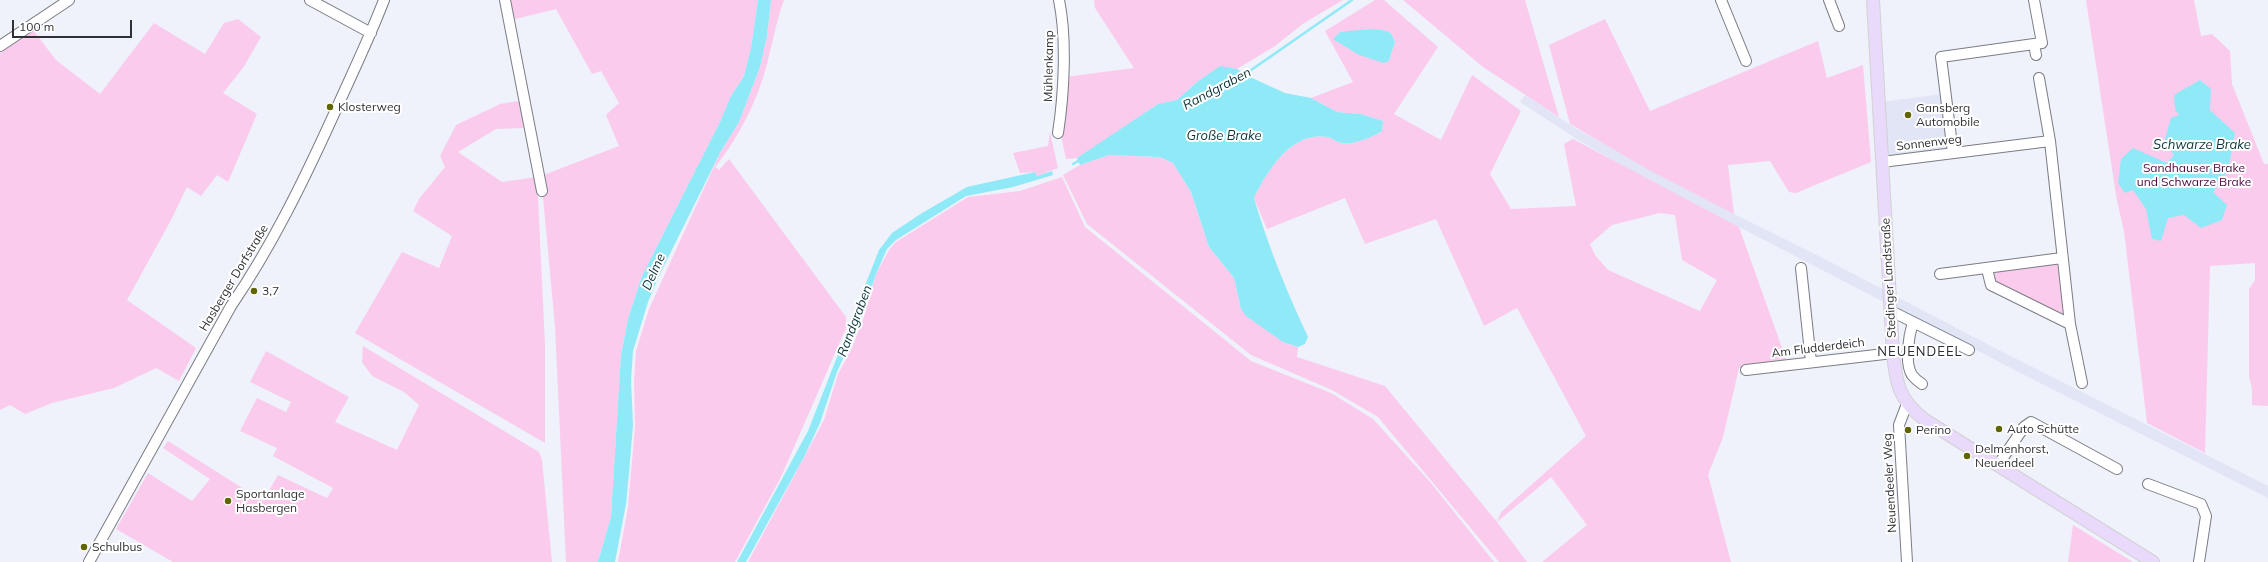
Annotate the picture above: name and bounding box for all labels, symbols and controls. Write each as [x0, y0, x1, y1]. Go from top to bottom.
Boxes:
scale bar [14, 12, 134, 38]
text: 100 m [19, 19, 54, 34]
street label: Mühlenkamp [1041, 30, 1057, 102]
water label: Randgraben [1180, 65, 1254, 113]
place label: Klosterweg [338, 100, 401, 114]
place label: Gansberg Automobile [1916, 101, 1980, 129]
marker: Klosterweg [325, 102, 335, 112]
marker: Gansberg Automobile [1903, 110, 1913, 120]
water label: Große Brake [1186, 128, 1262, 144]
street label: Sonnenweg [1895, 132, 1963, 154]
water label: Schwarze Brake [2153, 137, 2251, 153]
park label: Sandhauser Brake und Schwarze Brake [2137, 161, 2251, 189]
street label: Stedinger Landstraße [1879, 218, 1899, 338]
street label: Hasberger Dorfstraße [196, 222, 272, 334]
water label: Delme [639, 251, 669, 293]
water label: Randgraben [834, 283, 876, 359]
place label: 3,7 [262, 284, 279, 298]
marker: 3,7 [249, 286, 259, 296]
street label: Am Fludderdeich [1771, 335, 1865, 361]
district label: NEUENDEEL [1877, 344, 1963, 360]
place label: Auto Schütte [2007, 422, 2079, 436]
place label: Perino [1916, 423, 1951, 437]
marker: Auto Schütte [1994, 424, 2004, 434]
marker: Perino [1903, 425, 1913, 435]
street label: Neuendeeler Weg [1880, 433, 1900, 533]
place label: Delmenhorst, Neuendeel [1975, 442, 2049, 470]
marker: Delmenhorst, Neuendeel [1962, 451, 1972, 461]
place label: Sportanlage Hasbergen [236, 487, 304, 515]
marker: Sportanlage Hasbergen [223, 496, 233, 506]
place label: Schulbus [92, 540, 142, 554]
marker: Schulbus [79, 542, 89, 552]

